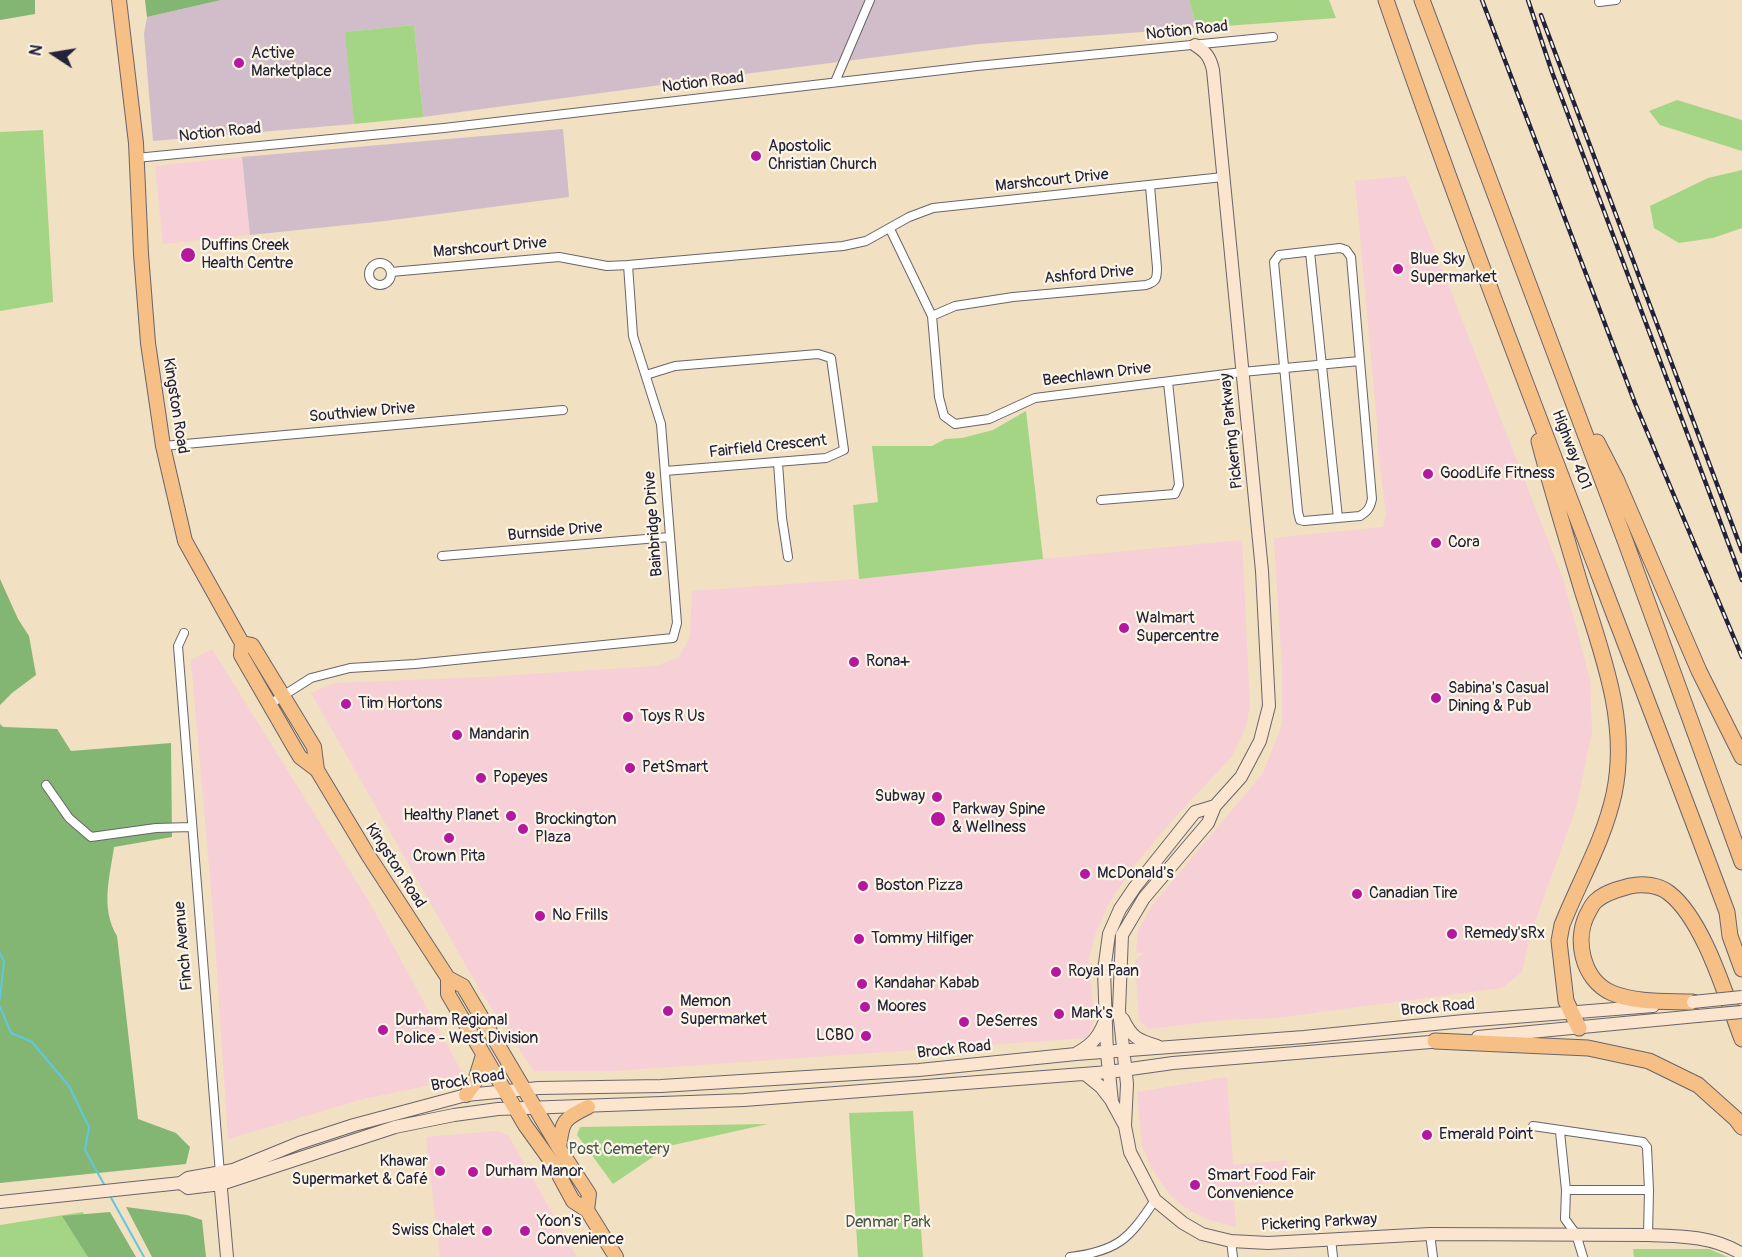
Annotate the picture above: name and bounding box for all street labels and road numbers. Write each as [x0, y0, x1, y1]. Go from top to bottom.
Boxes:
street label: Notion Road [1145, 17, 1229, 45]
street label: Notion Road [661, 68, 745, 98]
street label: Notion Road [178, 119, 262, 147]
street label: Marshcourt Drive [994, 166, 1110, 196]
street label: Marshcourt Drive [432, 233, 548, 263]
street label: Ashford Drive [1043, 262, 1135, 288]
street label: Kingston Road [158, 357, 192, 455]
street label: Beechlawn Drive [1042, 359, 1152, 391]
street label: Pickering Parkway [1216, 372, 1248, 490]
street label: Southview Drive [308, 399, 416, 427]
street label: Highway 401 [1547, 407, 1595, 493]
street label: Fairfield Crescent [708, 431, 828, 463]
street label: Bainbridge Drive [641, 470, 667, 578]
street label: Burnside Drive [507, 518, 603, 546]
street label: Kingston Road [360, 820, 430, 912]
street label: Finch Avenue [171, 901, 197, 991]
street label: Brock Road [1400, 995, 1476, 1021]
street label: Brock Road [916, 1037, 992, 1063]
street label: Brock Road [430, 1066, 506, 1096]
street label: Pickering Parkway [1260, 1210, 1378, 1236]

